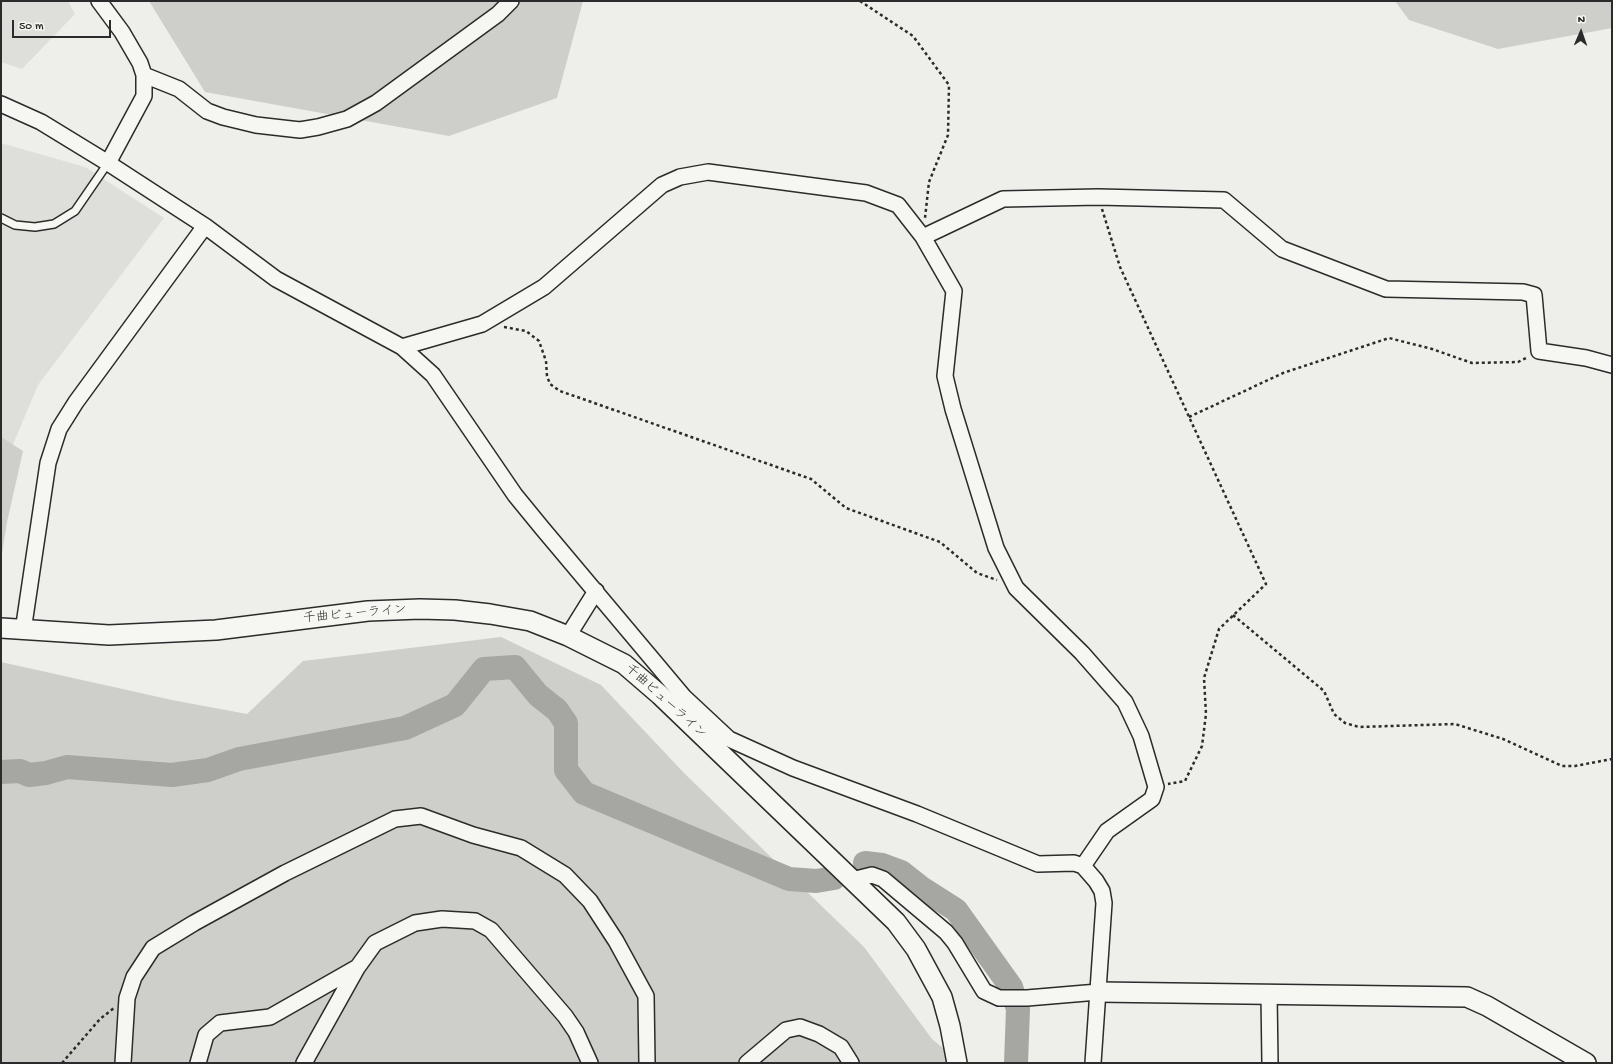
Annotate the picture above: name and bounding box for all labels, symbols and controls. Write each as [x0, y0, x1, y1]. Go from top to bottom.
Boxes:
scale bar [14, 12, 113, 38]
north arrow [1561, 12, 1601, 52]
text: N [1578, 14, 1585, 26]
text: 50 m [19, 20, 44, 34]
street label: 千曲ビューライン [303, 603, 407, 627]
street label: 千曲ビューライン [621, 661, 709, 743]

